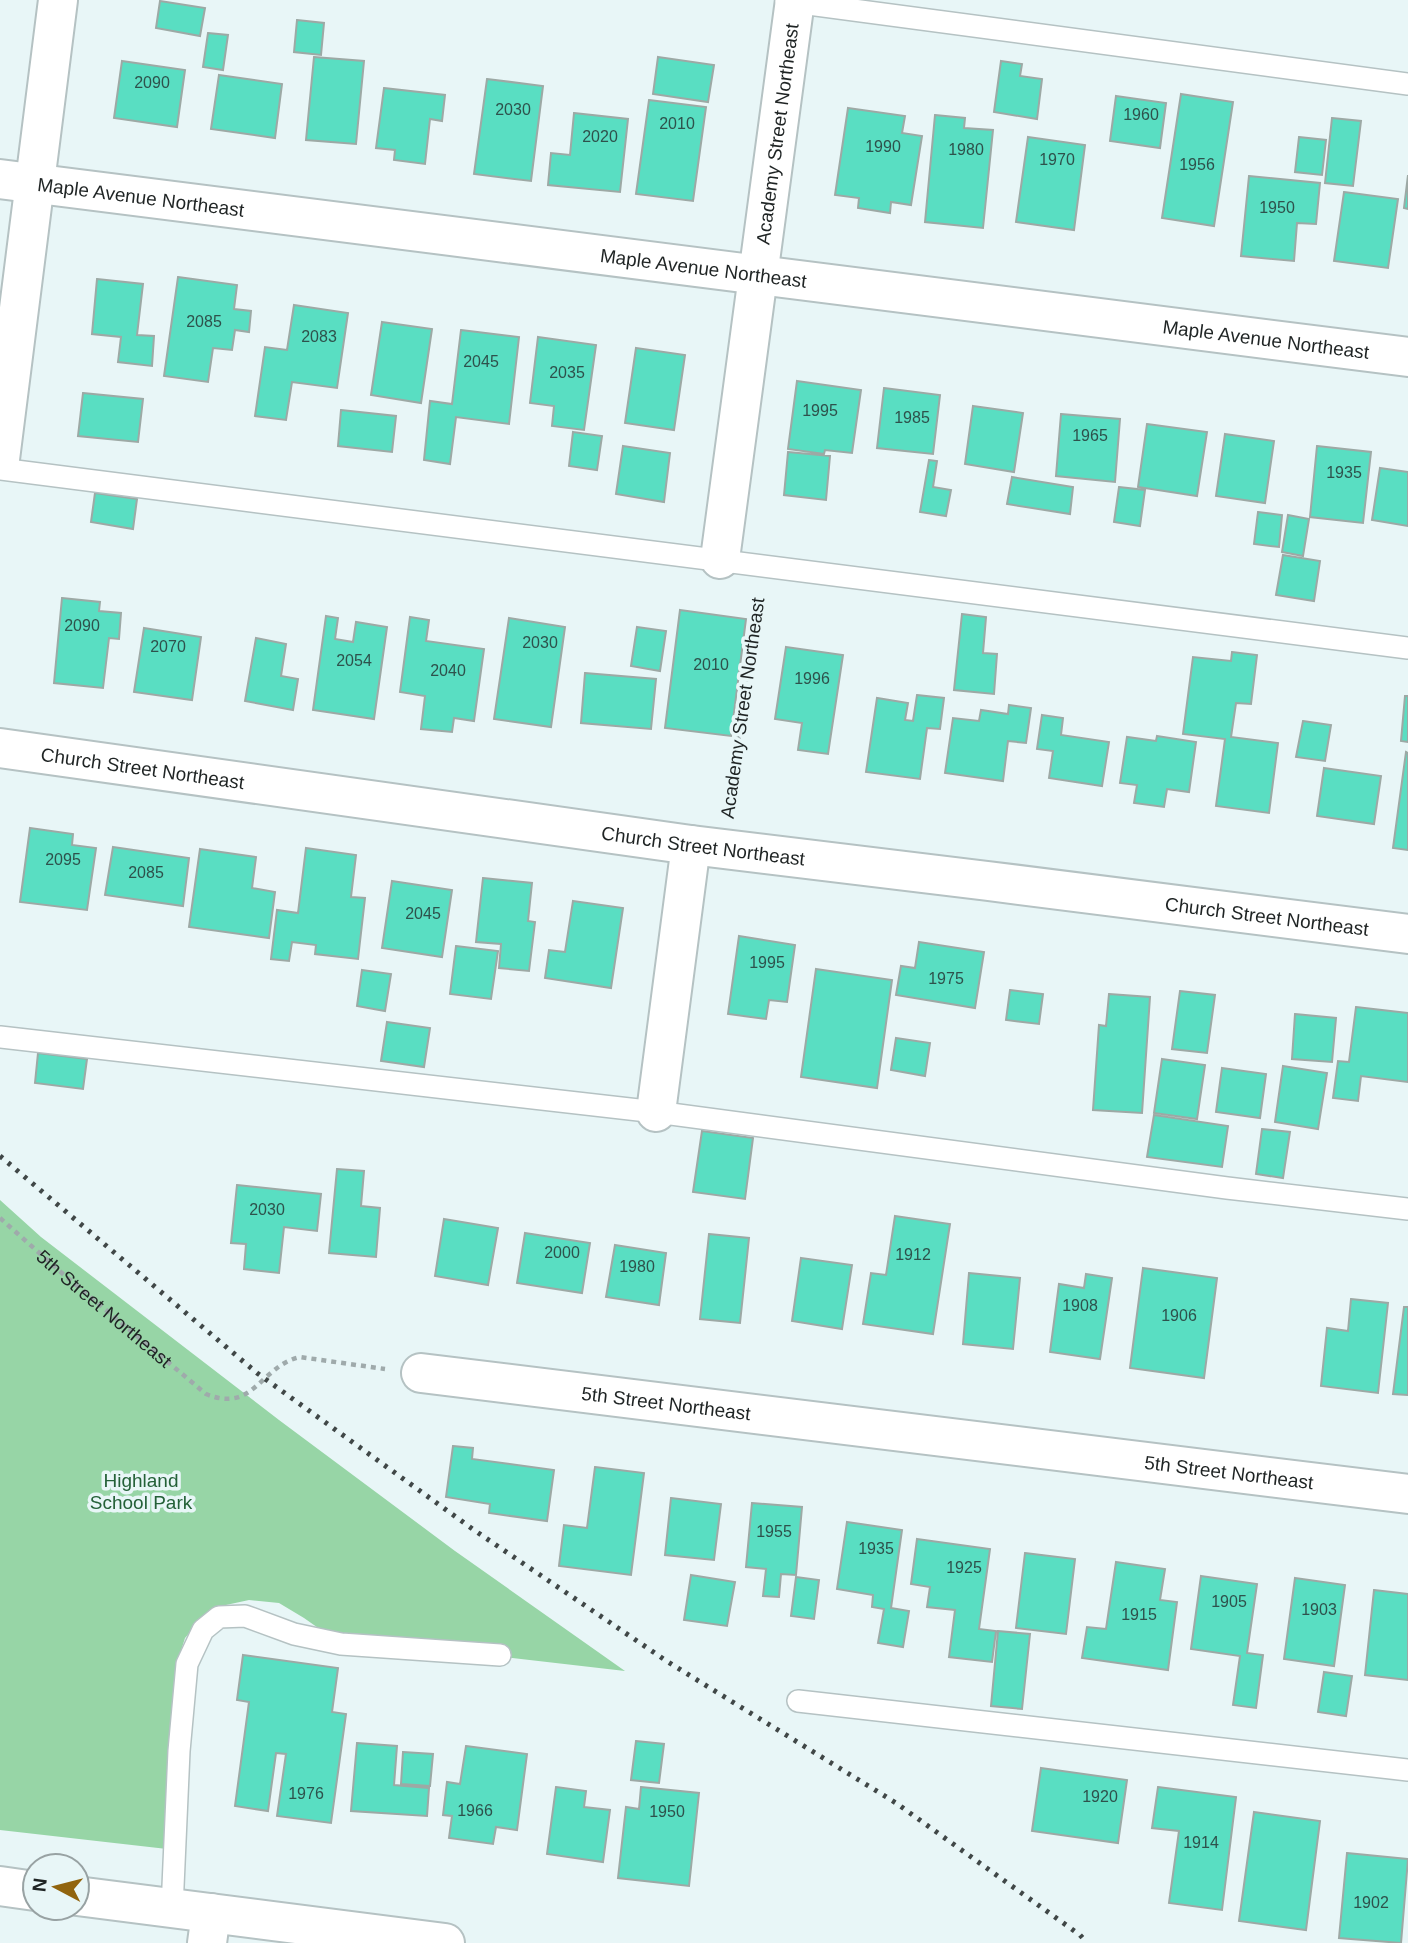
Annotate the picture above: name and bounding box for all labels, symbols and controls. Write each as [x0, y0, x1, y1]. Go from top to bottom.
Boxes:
street label: Academy Street Northeast [752, 21, 803, 246]
house number: 2090 [134, 74, 170, 91]
house number: 2030 [495, 101, 531, 118]
house number: 1960 [1123, 106, 1159, 123]
house number: 2010 [659, 115, 695, 132]
house number: 2020 [582, 128, 618, 145]
house number: 1990 [865, 138, 901, 155]
house number: 1980 [948, 141, 984, 158]
house number: 1970 [1039, 151, 1075, 168]
house number: 1956 [1179, 156, 1215, 173]
street label: Maple Avenue Northeast [36, 174, 246, 221]
house number: 1950 [1259, 199, 1295, 216]
street label: Maple Avenue Northeast [599, 245, 809, 292]
house number: 2085 [186, 313, 222, 330]
street label: Maple Avenue Northeast [1161, 316, 1371, 363]
house number: 2083 [301, 328, 337, 345]
house number: 2045 [463, 353, 499, 370]
house number: 2035 [549, 364, 585, 381]
house number: 1995 [802, 402, 838, 419]
house number: 1985 [894, 409, 930, 426]
house number: 1965 [1072, 427, 1108, 444]
house number: 1935 [1326, 464, 1362, 481]
street label: Academy Street Northeast [717, 596, 768, 820]
house number: 2090 [64, 617, 100, 634]
house number: 2030 [522, 634, 558, 651]
house number: 2070 [150, 638, 186, 655]
house number: 2054 [336, 652, 372, 669]
house number: 2010 [693, 656, 729, 673]
house number: 2040 [430, 662, 466, 679]
house number: 1996 [794, 670, 830, 687]
street label: Church Street Northeast [40, 744, 246, 793]
street label: Church Street Northeast [600, 823, 807, 870]
house number: 2095 [45, 851, 81, 868]
house number: 2085 [128, 864, 164, 881]
street label: Church Street Northeast [1164, 893, 1371, 940]
house number: 2045 [405, 905, 441, 922]
house number: 1995 [749, 954, 785, 971]
house number: 1975 [928, 970, 964, 987]
house number: 2030 [249, 1201, 285, 1218]
house number: 2000 [544, 1244, 580, 1261]
street label: 5th Street Northeast [32, 1246, 176, 1372]
house number: 1912 [895, 1246, 931, 1263]
house number: 1980 [619, 1258, 655, 1275]
house number: 1908 [1062, 1297, 1098, 1314]
house number: 1906 [1161, 1307, 1197, 1324]
street label: 5th Street Northeast [580, 1383, 753, 1424]
street label: 5th Street Northeast [1143, 1452, 1315, 1493]
park label: Highland School Park [90, 1470, 193, 1513]
house number: 1955 [756, 1523, 792, 1540]
house number: 1935 [858, 1540, 894, 1557]
house number: 1925 [946, 1559, 982, 1576]
house number: 1905 [1211, 1593, 1247, 1610]
house number: 1903 [1301, 1601, 1337, 1618]
house number: 1915 [1121, 1606, 1157, 1623]
house number: 1976 [288, 1785, 324, 1802]
house number: 1920 [1082, 1788, 1118, 1805]
house number: 1966 [457, 1802, 493, 1819]
house number: 1950 [649, 1803, 685, 1820]
house number: 1914 [1183, 1834, 1219, 1851]
north arrow [21, 1852, 91, 1922]
text: N [28, 1877, 51, 1893]
house number: 1902 [1353, 1894, 1389, 1911]

